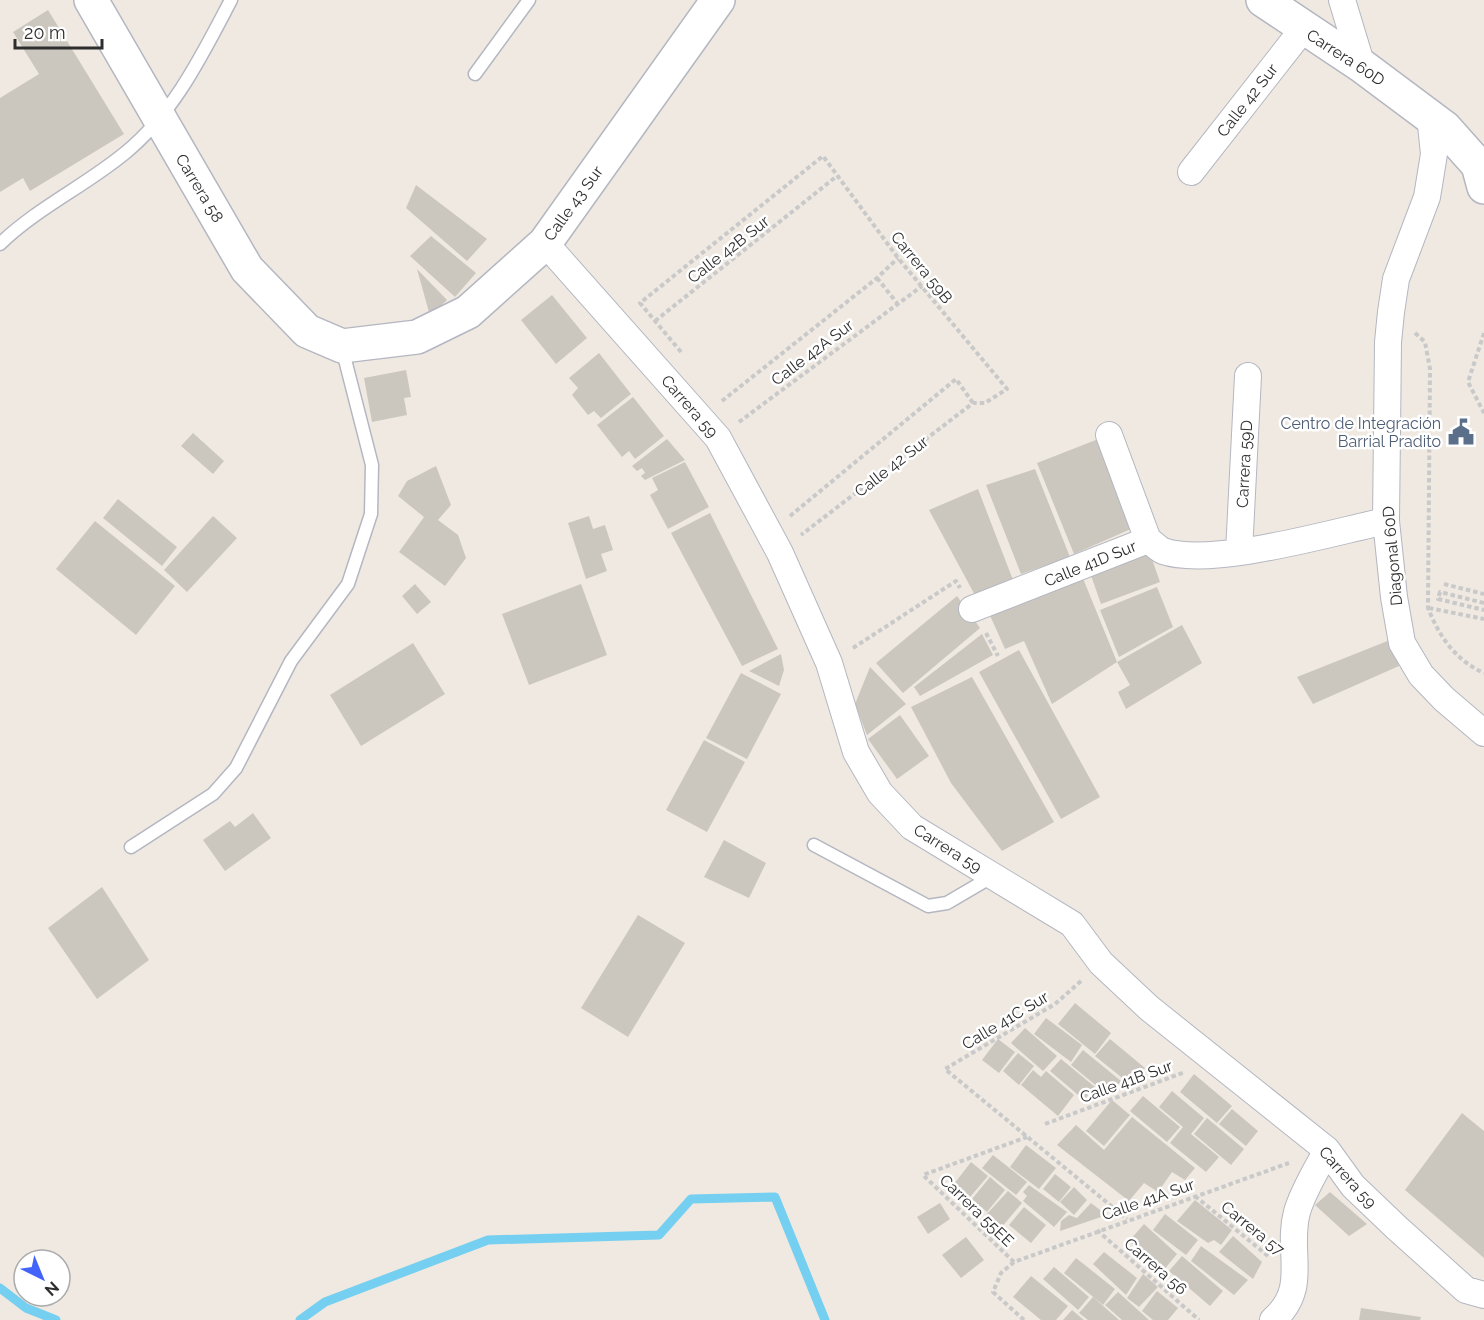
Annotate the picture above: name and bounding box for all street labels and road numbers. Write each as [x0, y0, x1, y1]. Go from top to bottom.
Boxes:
street label: Carrera 60D [1303, 25, 1388, 90]
street label: Calle 42 Sur [1213, 60, 1282, 141]
street label: Carrera 58 [172, 151, 227, 226]
street label: Calle 43 Sur [540, 162, 607, 245]
street label: Calle 42B Sur [684, 211, 773, 287]
street label: Carrera 59B [887, 227, 956, 307]
street label: Calle 42A Sur [767, 315, 858, 390]
street label: Carrera 59 [657, 371, 722, 441]
street label: Carrera 59D [1233, 420, 1256, 508]
street label: Calle 42 Sur [851, 432, 932, 501]
street label: Diagonal 60D [1379, 505, 1406, 607]
street label: Calle 41D Sur [1041, 536, 1139, 591]
street label: Carrera 59 [910, 820, 985, 877]
street label: Calle 41C Sur [959, 987, 1052, 1054]
street label: Calle 41B Sur [1077, 1056, 1175, 1107]
street label: Carrera 59 [1315, 1143, 1380, 1212]
street label: Carrera 55EE [936, 1170, 1018, 1250]
street label: Calle 41A Sur [1099, 1175, 1197, 1224]
street label: Carrera 57 [1217, 1197, 1288, 1260]
street label: Carrera 56 [1120, 1234, 1191, 1299]

